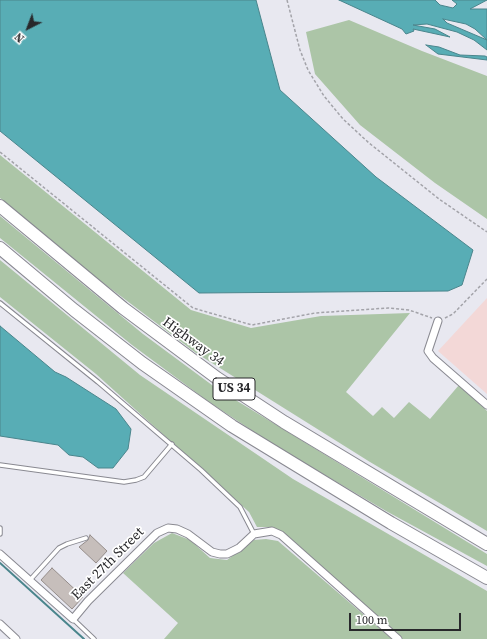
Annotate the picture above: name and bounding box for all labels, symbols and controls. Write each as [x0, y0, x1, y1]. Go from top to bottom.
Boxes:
north arrow [8, 8, 48, 48]
text: N [12, 29, 28, 46]
street label: Highway 34 [159, 314, 227, 370]
road number: US 34 [213, 378, 255, 400]
street label: East 27th Street [68, 524, 148, 604]
scale bar [351, 605, 463, 631]
text: 100 m [356, 612, 388, 628]

